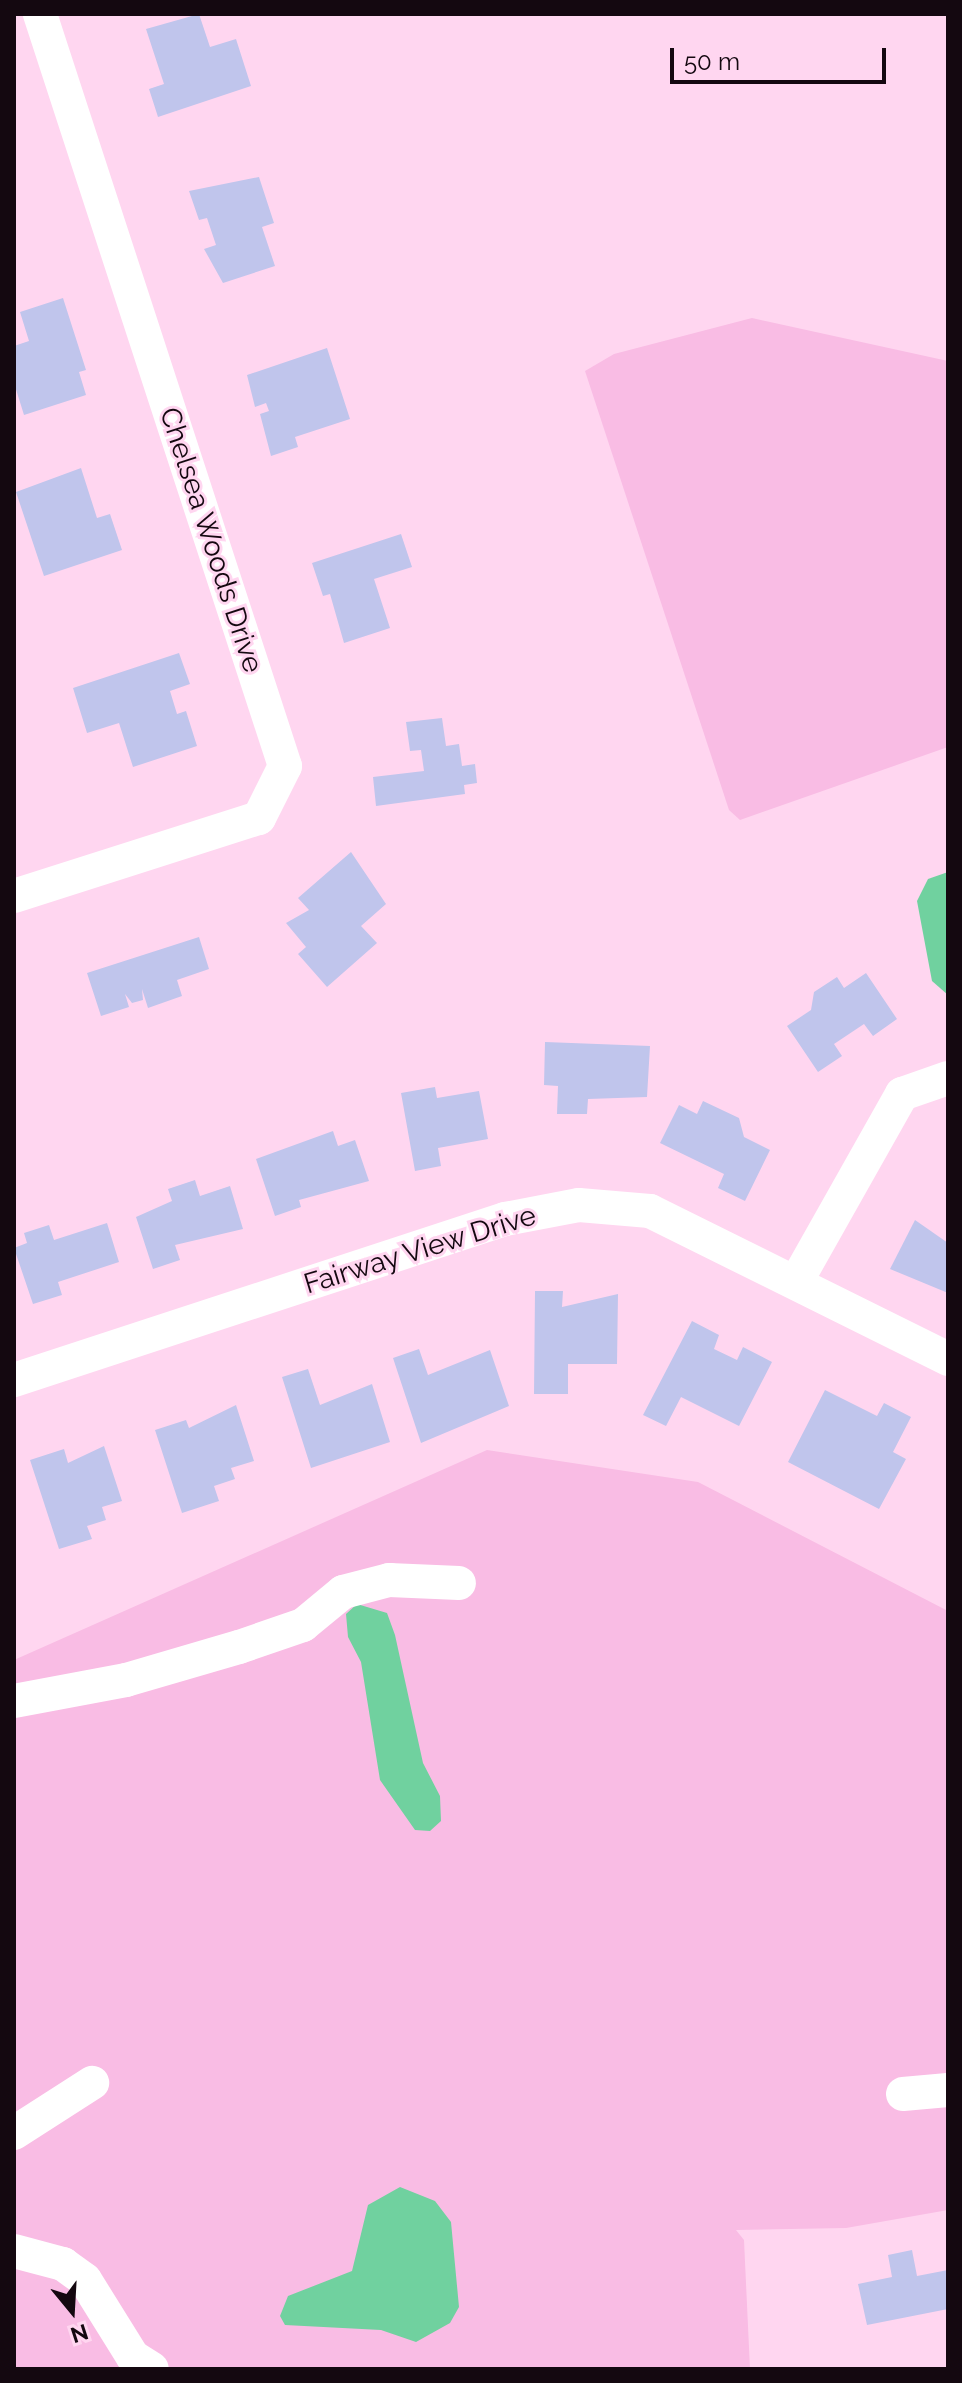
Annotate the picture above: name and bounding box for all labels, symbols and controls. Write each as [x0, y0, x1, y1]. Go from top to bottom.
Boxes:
scale bar [674, 32, 890, 82]
text: 50 m [684, 47, 740, 76]
street label: Chelsea Woods Drive [152, 403, 270, 677]
street label: Fairway View Drive [299, 1198, 541, 1302]
north arrow [32, 2271, 112, 2351]
text: N [67, 2319, 91, 2349]

